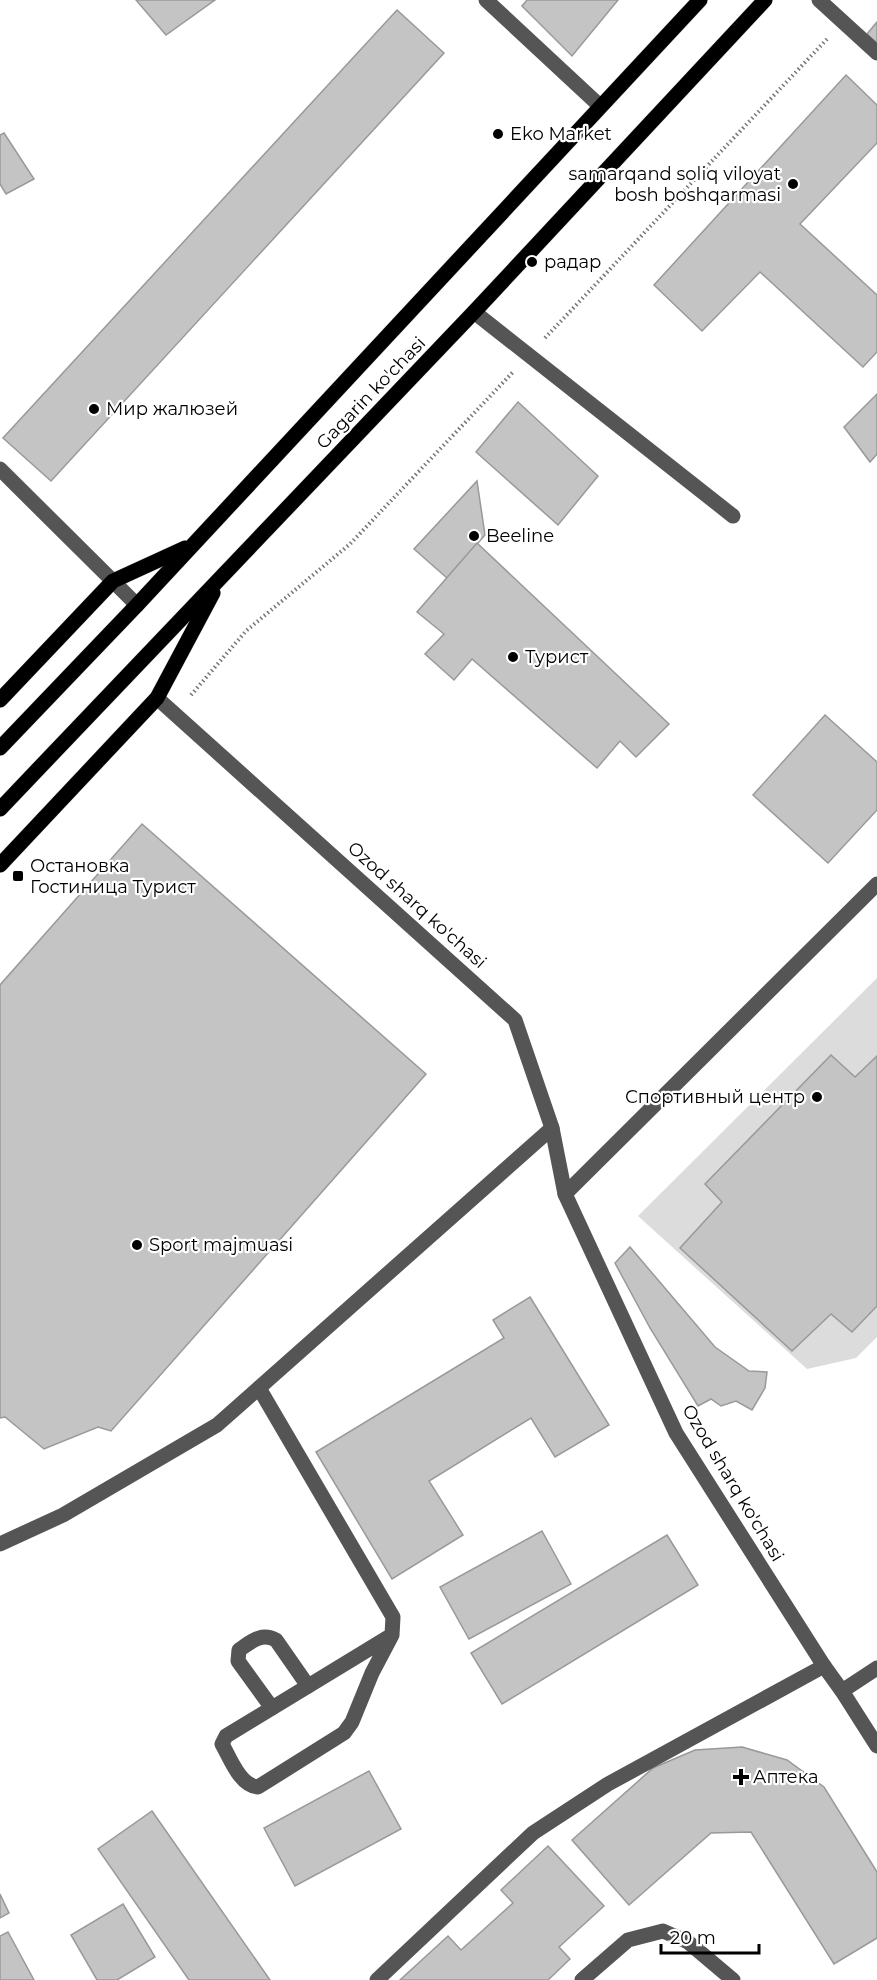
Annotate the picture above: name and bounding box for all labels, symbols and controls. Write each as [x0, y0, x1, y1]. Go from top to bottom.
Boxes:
place label: Eko Market [510, 123, 612, 145]
marker: Eko Market [491, 127, 505, 141]
place label: samarqand soliq viloyat bosh boshqarmasi [569, 163, 781, 206]
marker: samarqand soliq viloyat bosh boshqarmasi [786, 177, 800, 191]
place label: радар [544, 251, 601, 273]
marker: радар [525, 255, 539, 269]
street label: Gagarin ko'chasi [312, 332, 430, 454]
place label: Мир жалюзей [106, 398, 238, 420]
marker: Мир жалюзей [87, 402, 101, 416]
place label: Beeline [486, 525, 554, 547]
marker: Beeline [467, 529, 481, 543]
place label: Турист [525, 646, 589, 668]
marker: Турист [506, 650, 520, 664]
street label: Ozod sharq ko'chasi [343, 837, 491, 973]
place label: Остановка Гостиница Турист [30, 855, 196, 898]
marker: Остановка Гостиница Турист [11, 869, 25, 883]
place label: Спортивный центр [625, 1086, 805, 1108]
marker: Спортивный центр [810, 1090, 824, 1104]
place label: Sport majmuasi [149, 1234, 293, 1256]
marker: Sport majmuasi [130, 1238, 144, 1252]
street label: Ozod sharq ko'chasi [677, 1401, 789, 1565]
place label: Аптека [753, 1766, 819, 1788]
marker: Аптека [734, 1770, 748, 1784]
scale bar [661, 1917, 758, 1955]
text: 20 m [670, 1927, 716, 1949]

